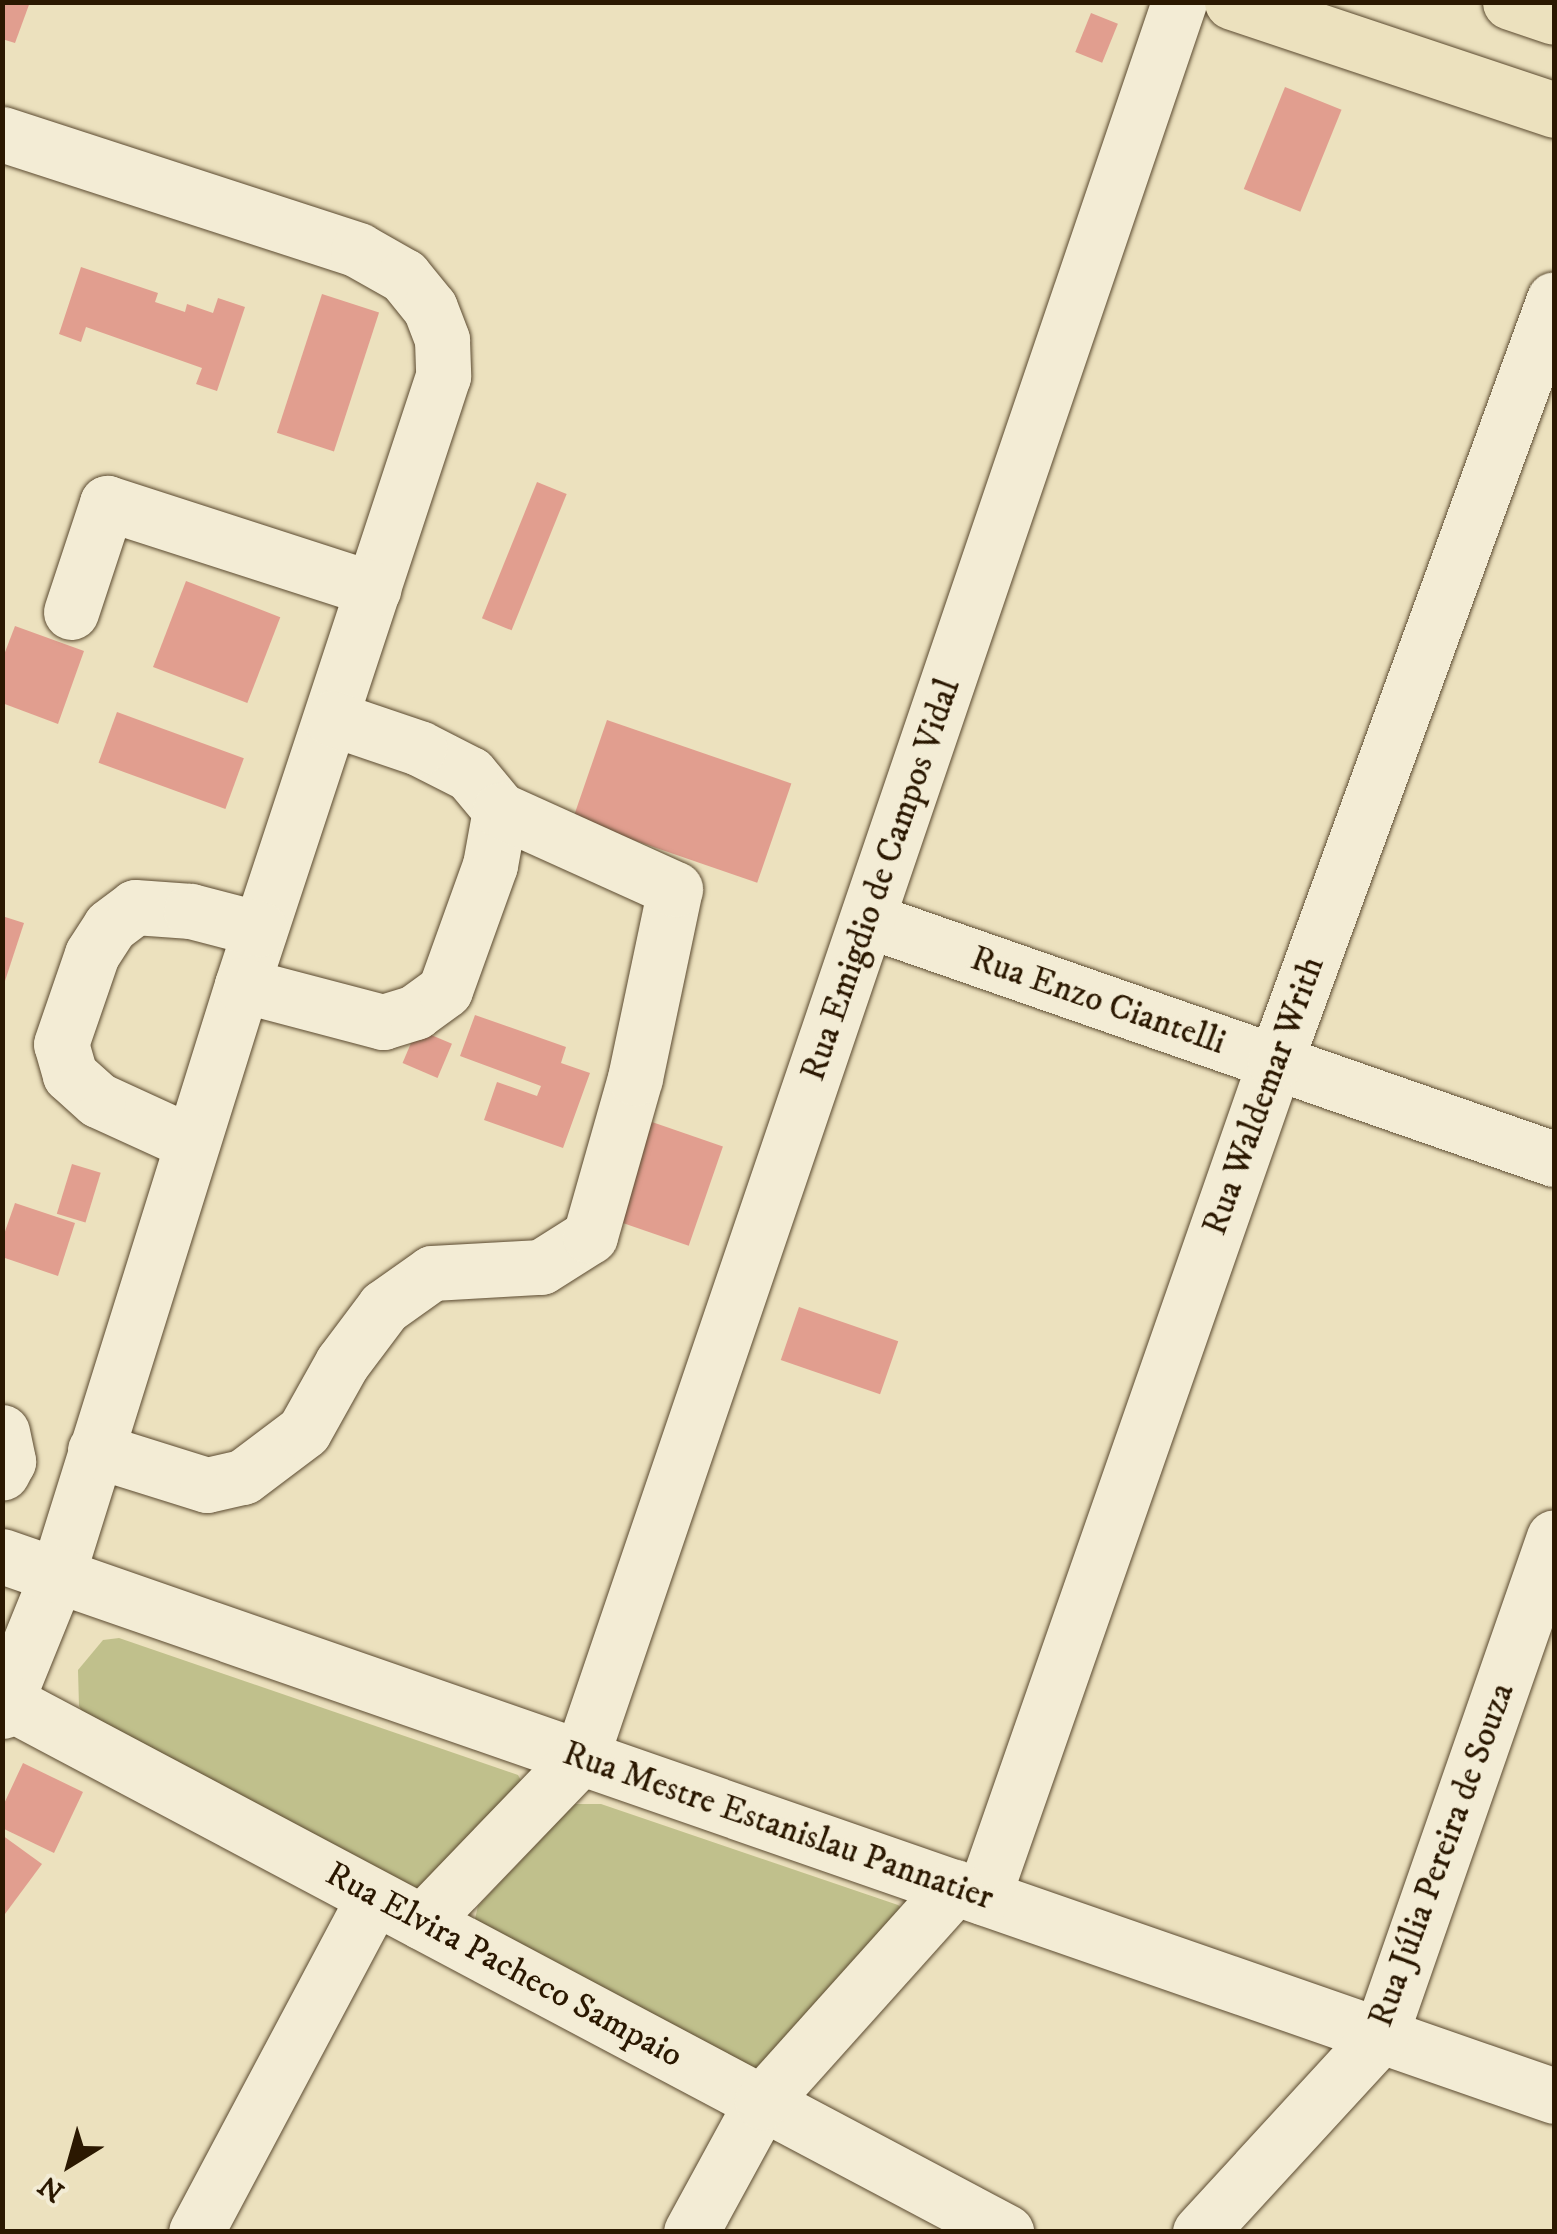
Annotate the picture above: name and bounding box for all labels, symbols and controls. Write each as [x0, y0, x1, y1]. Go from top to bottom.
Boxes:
street label: Rua Emigdio de Campos Vidal [792, 674, 970, 1086]
street label: Rua Enzo Ciantelli [965, 938, 1231, 1064]
street label: Rua Waldemar Writh [1194, 951, 1334, 1241]
street label: Rua Júlia Pereira de Souza [1360, 1677, 1524, 2033]
street label: Rua Mestre Estanislau Pannatier [557, 1733, 999, 1919]
street label: Rua Elvira Pacheco Sampaio [318, 1853, 690, 2077]
north arrow [20, 2114, 120, 2214]
text: N [32, 2167, 71, 2209]

